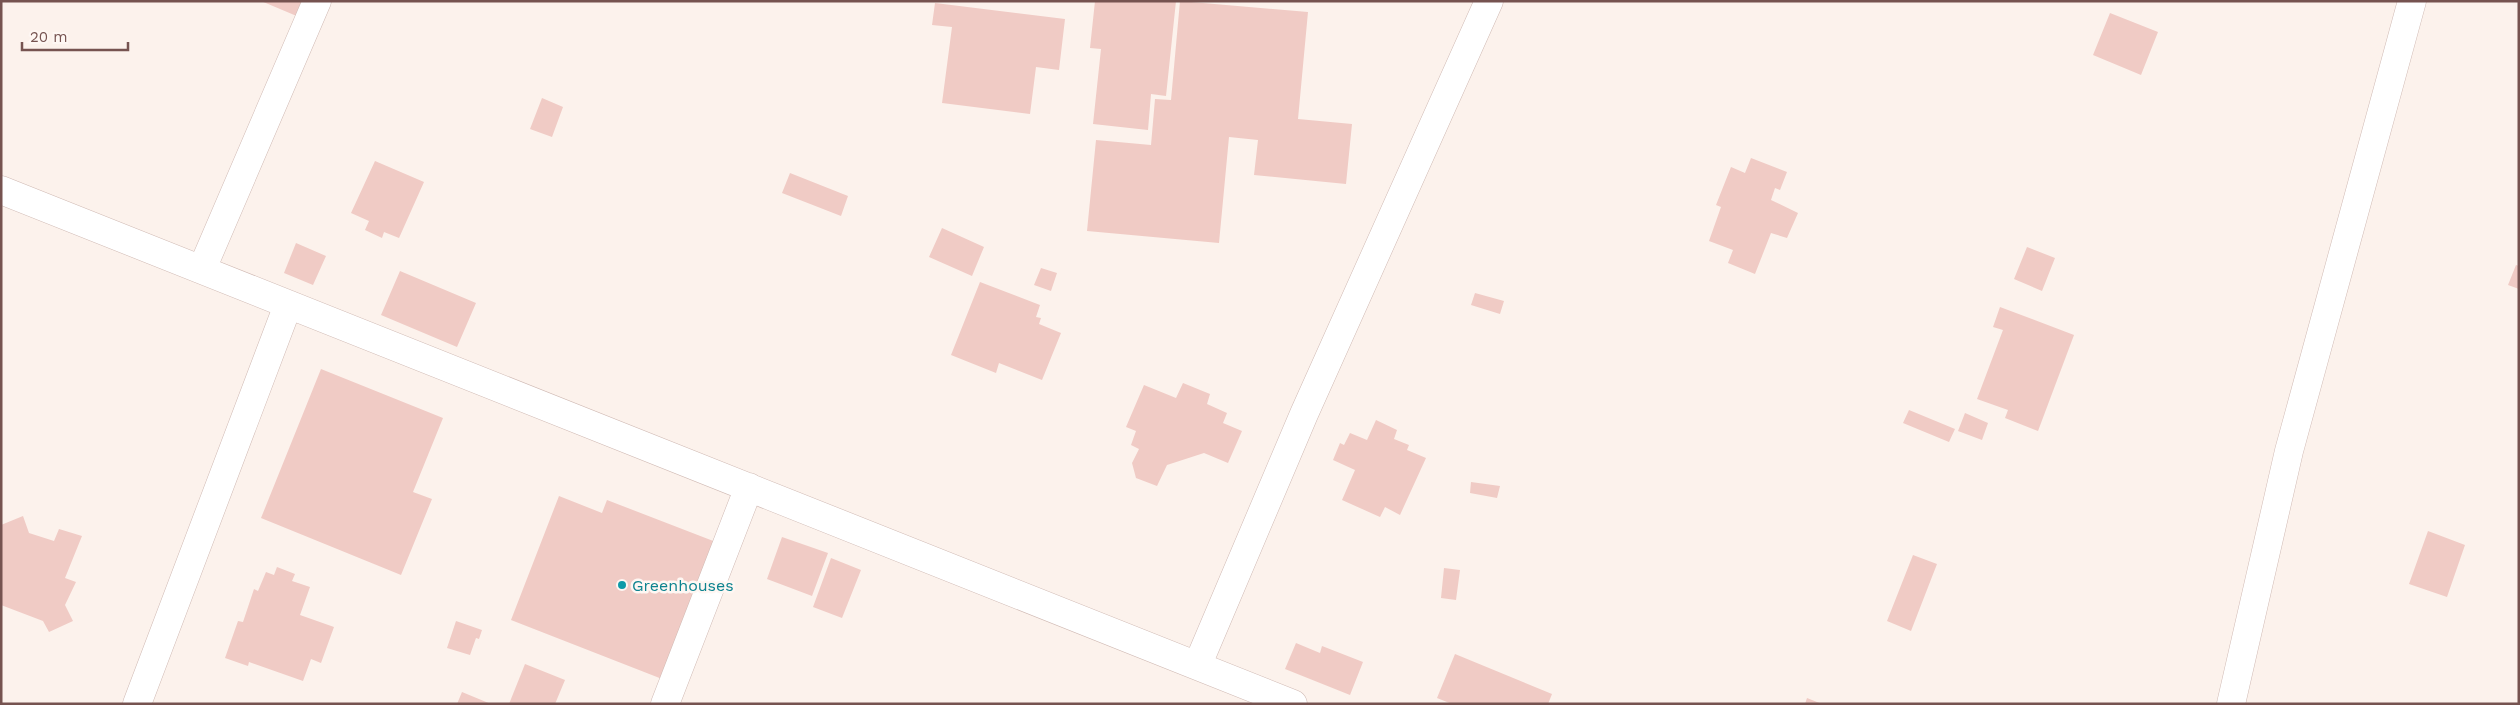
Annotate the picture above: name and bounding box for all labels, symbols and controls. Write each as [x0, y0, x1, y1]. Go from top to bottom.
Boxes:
scale bar [22, 20, 129, 52]
text: 20 m [30, 28, 68, 46]
place label: Greenhouses [632, 576, 734, 595]
marker: Greenhouses [616, 579, 628, 591]

